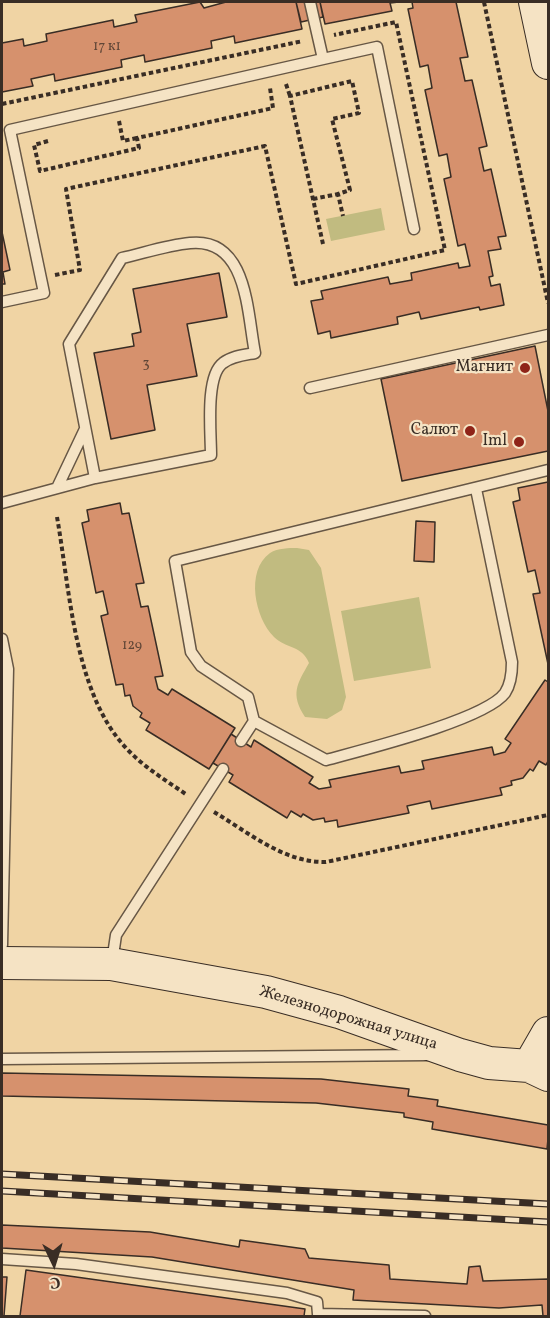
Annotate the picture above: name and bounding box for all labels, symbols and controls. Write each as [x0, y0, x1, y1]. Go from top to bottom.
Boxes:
house number: 17 к1 [93, 39, 121, 55]
house number: 3 [142, 356, 150, 372]
place label: Магнит [456, 358, 513, 378]
marker: Магнит [518, 361, 532, 375]
place label: Салют [411, 421, 458, 441]
marker: Салют [463, 424, 477, 438]
place label: Iml [482, 432, 507, 452]
marker: Iml [512, 435, 526, 449]
house number: 129 [122, 638, 142, 654]
street label: Железнодорожная улица [257, 983, 439, 1055]
north arrow [24, 1234, 84, 1294]
text: С [49, 1271, 61, 1293]

